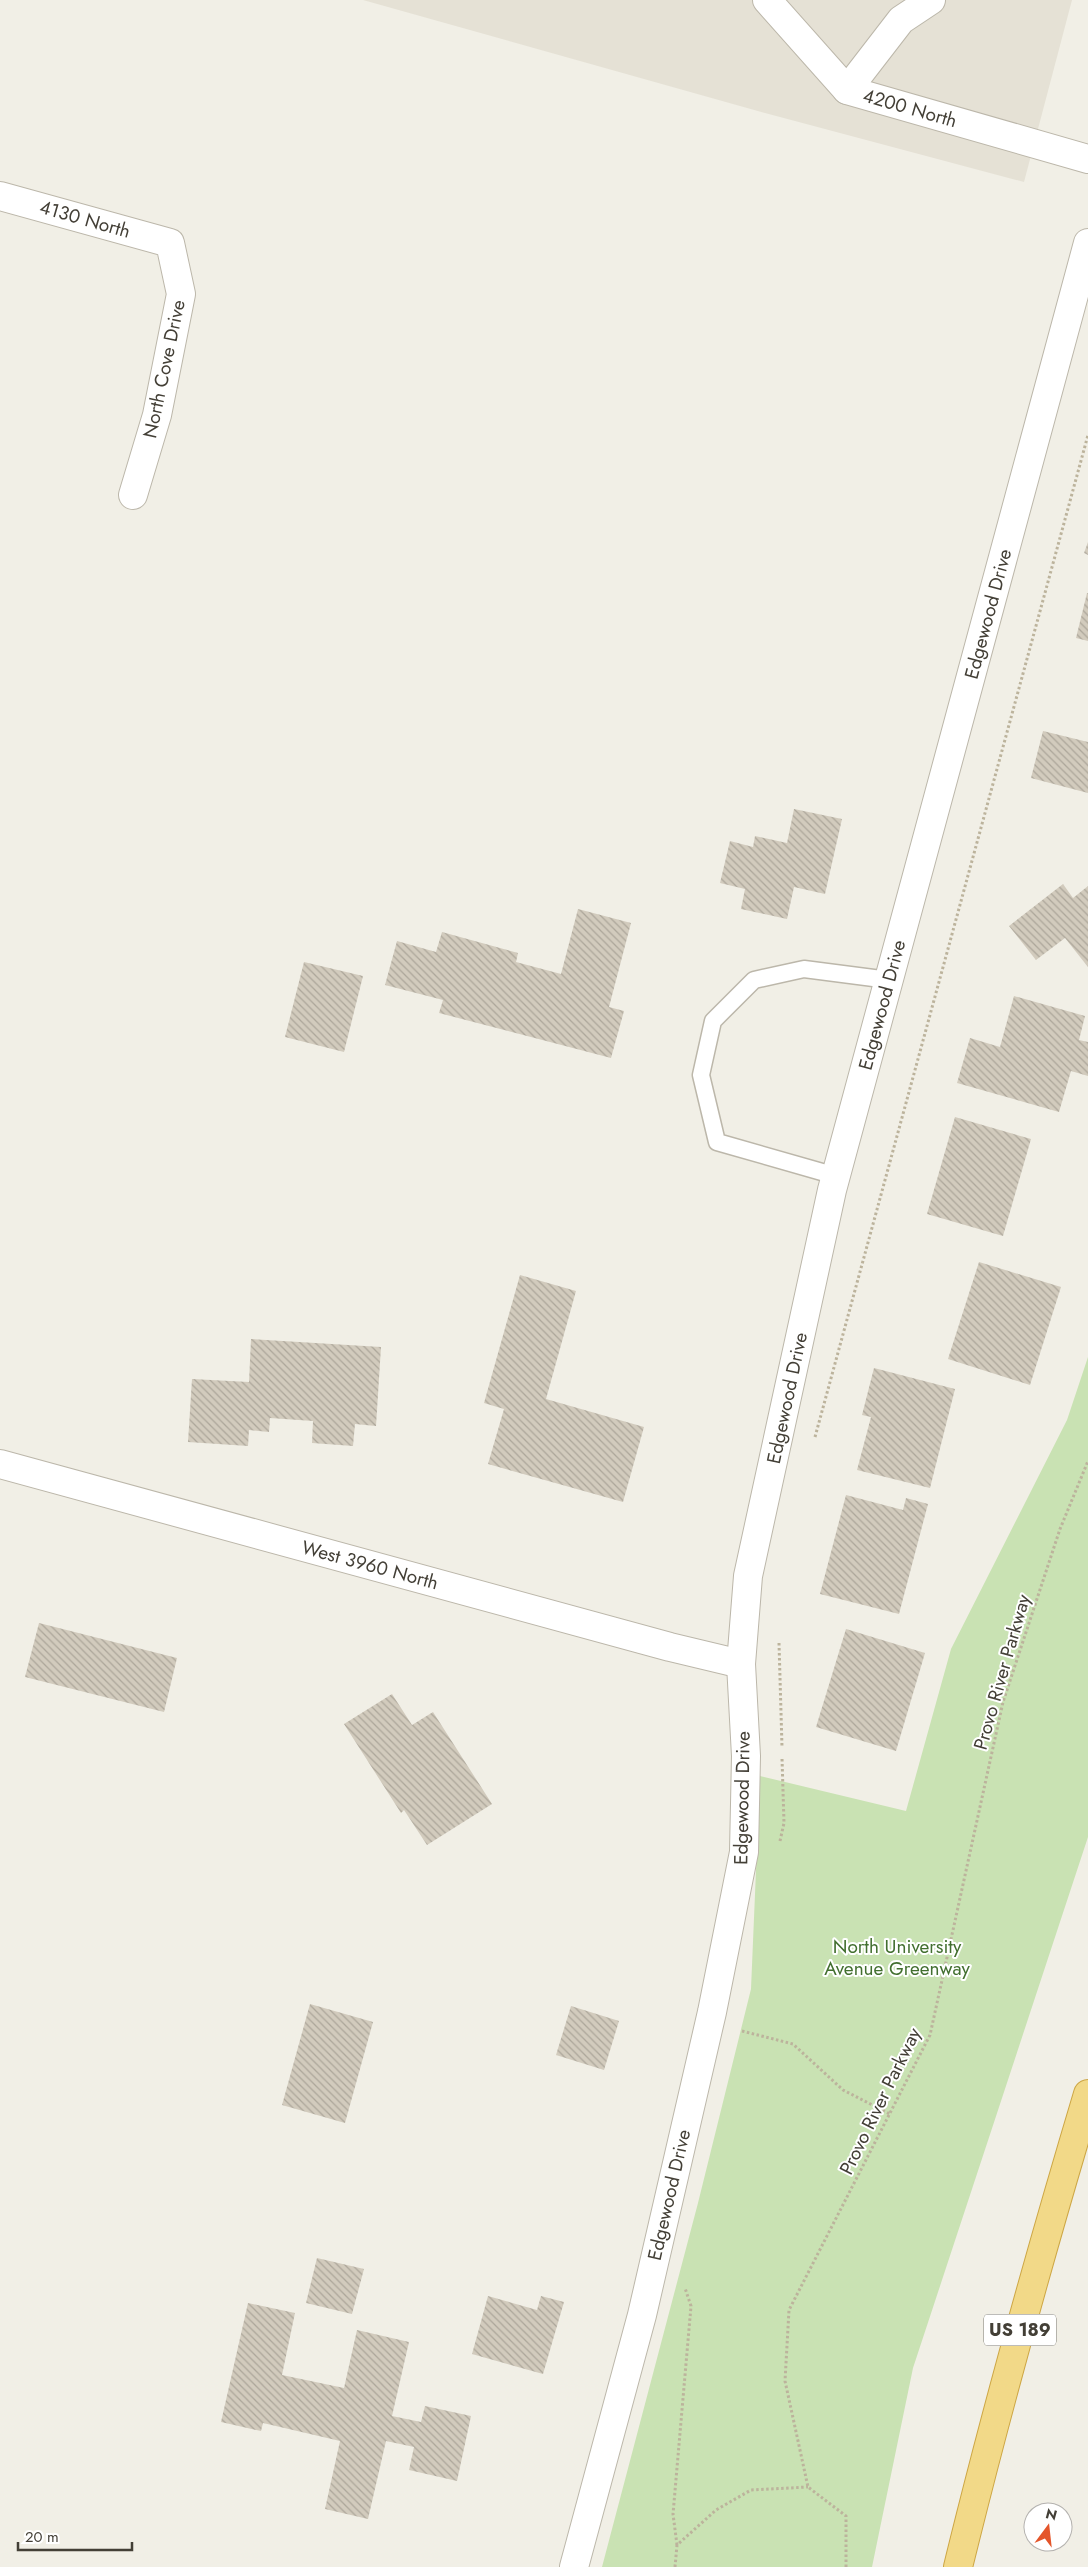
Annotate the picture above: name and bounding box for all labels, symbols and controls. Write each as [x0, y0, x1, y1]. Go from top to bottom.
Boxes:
street label: 4200 North [860, 82, 960, 134]
street label: 4130 North [36, 193, 134, 245]
street label: North Cove Drive [136, 297, 192, 441]
street label: Edgewood Drive [958, 546, 1018, 682]
street label: Edgewood Drive [852, 937, 912, 1073]
street label: Edgewood Drive [760, 1330, 814, 1466]
street label: West 3960 North [299, 1534, 441, 1596]
street label: Provo River Parkway [967, 1590, 1037, 1753]
street label: Edgewood Drive [727, 1731, 757, 1865]
park label: North University Avenue Greenway [824, 1933, 970, 1982]
street label: Provo River Parkway [833, 2022, 928, 2179]
street label: Edgewood Drive [641, 2127, 697, 2263]
road number: US 189 [984, 2314, 1056, 2346]
north arrow [1023, 2502, 1073, 2552]
text: N [1043, 2503, 1059, 2526]
scale bar [18, 2520, 131, 2552]
text: 20 m [25, 2526, 59, 2548]

